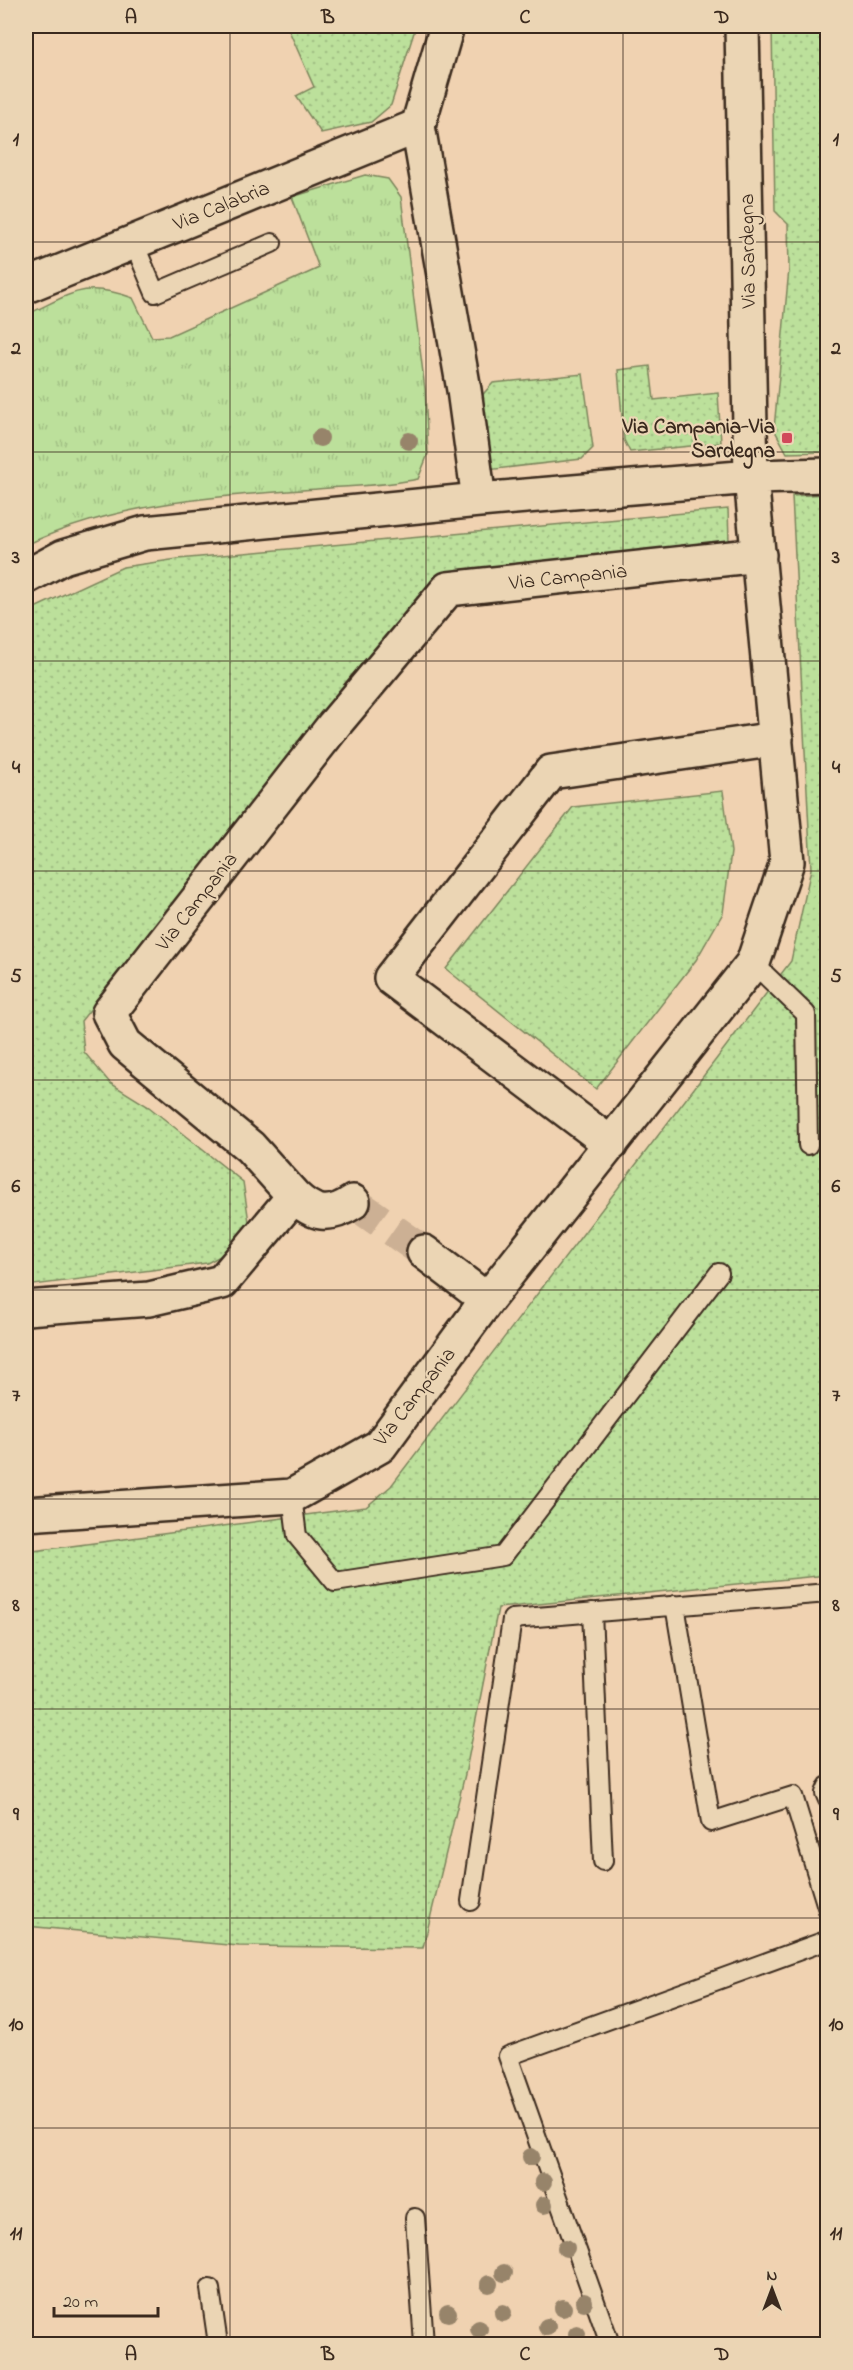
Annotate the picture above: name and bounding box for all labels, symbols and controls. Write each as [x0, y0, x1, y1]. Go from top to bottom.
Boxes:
text: A [125, 4, 137, 33]
text: B [320, 4, 335, 33]
text: C [520, 4, 531, 33]
text: D [714, 4, 729, 33]
text: 1 [13, 126, 20, 155]
text: 1 [833, 126, 840, 155]
street label: Via Calabria [168, 174, 275, 240]
street label: Via Sardegna [733, 193, 767, 310]
text: 2 [10, 335, 21, 364]
text: 2 [830, 335, 841, 364]
place label: Via Campania-Via Sardegna [621, 413, 775, 469]
marker: Via Campania-Via Sardegna [780, 431, 794, 445]
text: 3 [11, 544, 20, 573]
text: 3 [831, 544, 840, 573]
street label: Via Campania [507, 557, 629, 599]
text: 4 [12, 754, 21, 783]
text: 4 [832, 754, 841, 783]
street label: Via Campania [149, 846, 246, 959]
text: 5 [10, 963, 22, 992]
text: 5 [830, 963, 842, 992]
text: 6 [12, 1173, 21, 1202]
text: 6 [832, 1173, 841, 1202]
street label: Via Campania [367, 1341, 464, 1454]
text: 7 [12, 1382, 21, 1411]
text: 7 [832, 1382, 841, 1411]
text: 8 [11, 1592, 20, 1621]
text: 8 [831, 1592, 840, 1621]
text: 9 [12, 1801, 20, 1830]
text: 9 [832, 1801, 840, 1830]
text: 10 [9, 2011, 24, 2040]
text: 10 [829, 2011, 844, 2040]
text: 11 [10, 2220, 23, 2249]
text: 11 [830, 2220, 843, 2249]
north arrow [742, 2259, 802, 2319]
text: N [767, 2264, 778, 2288]
scale bar [54, 2280, 158, 2318]
text: 20 m [63, 2290, 98, 2316]
text: A [125, 2341, 137, 2370]
text: B [320, 2341, 335, 2370]
text: C [520, 2341, 531, 2370]
text: D [714, 2341, 729, 2370]

